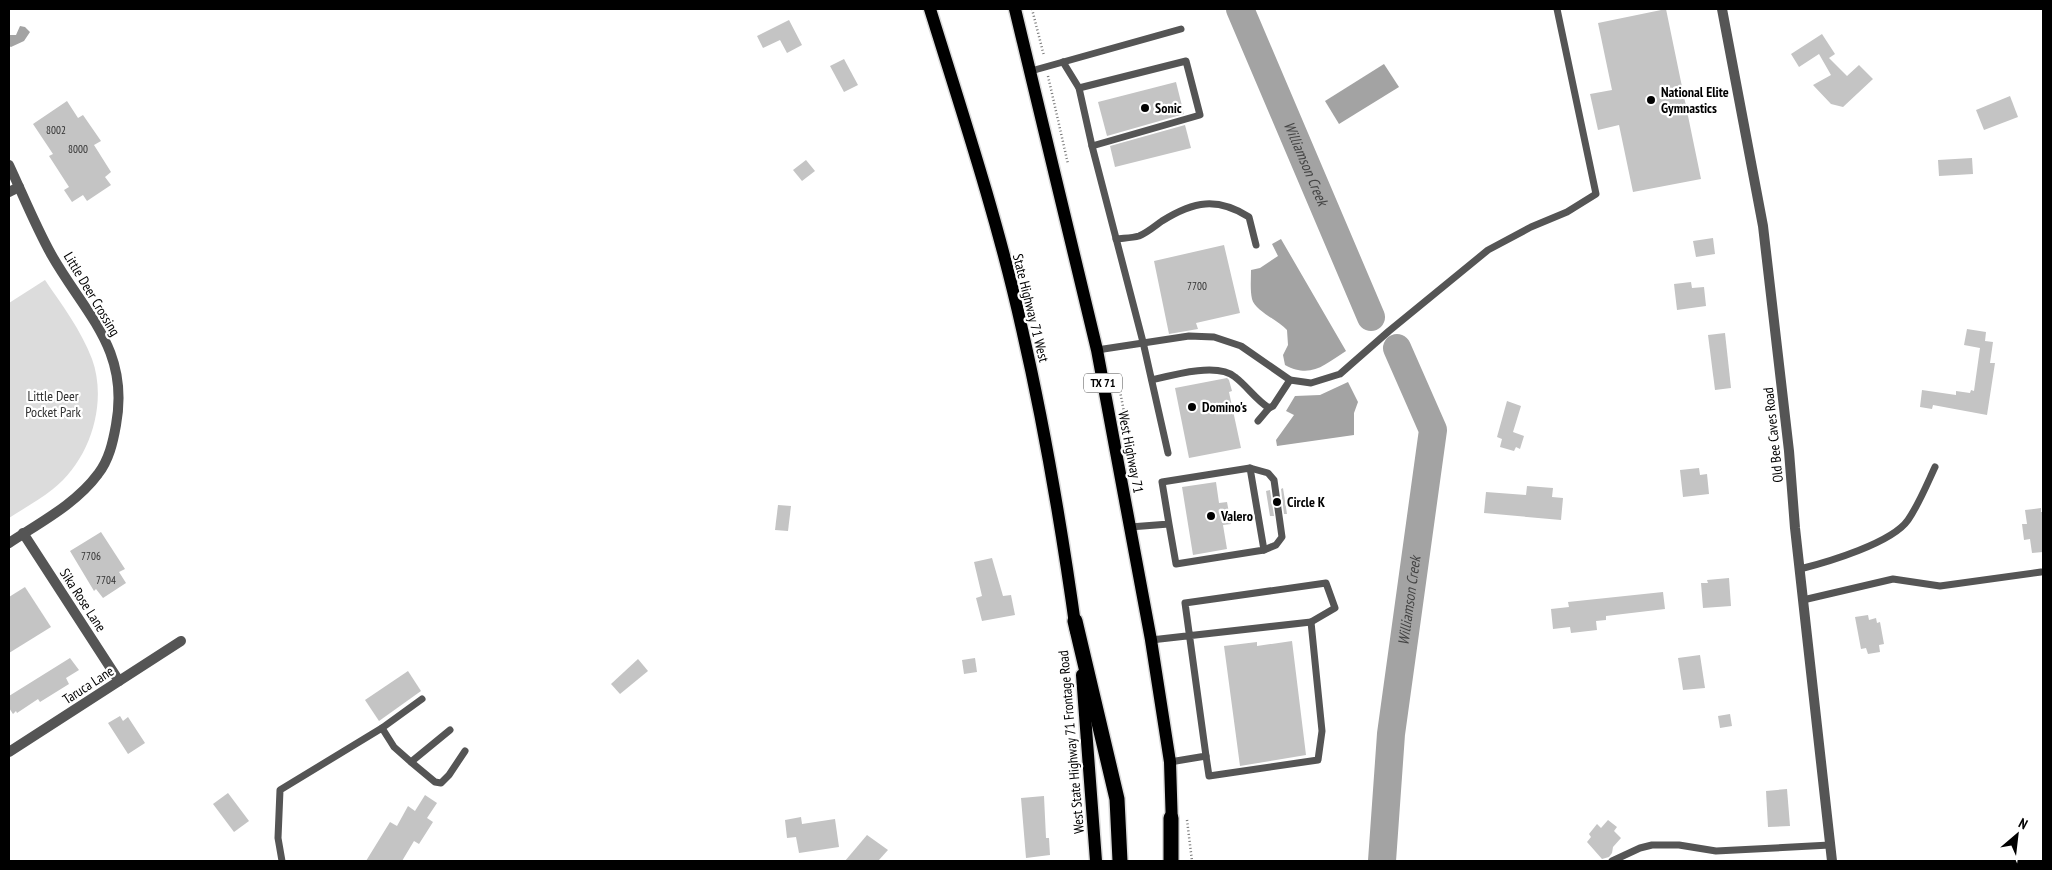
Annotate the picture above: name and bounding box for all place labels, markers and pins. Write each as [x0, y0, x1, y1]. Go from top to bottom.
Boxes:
place label: National Elite Gymnastics [1661, 83, 1729, 117]
marker: National Elite Gymnastics [1645, 94, 1657, 106]
place label: Sonic [1155, 99, 1182, 117]
marker: Sonic [1139, 102, 1151, 114]
place label: Domino's [1202, 398, 1247, 416]
marker: Domino's [1186, 401, 1198, 413]
place label: Circle K [1287, 493, 1326, 511]
marker: Circle K [1271, 496, 1283, 508]
place label: Valero [1220, 507, 1253, 525]
marker: Valero [1205, 510, 1217, 522]

